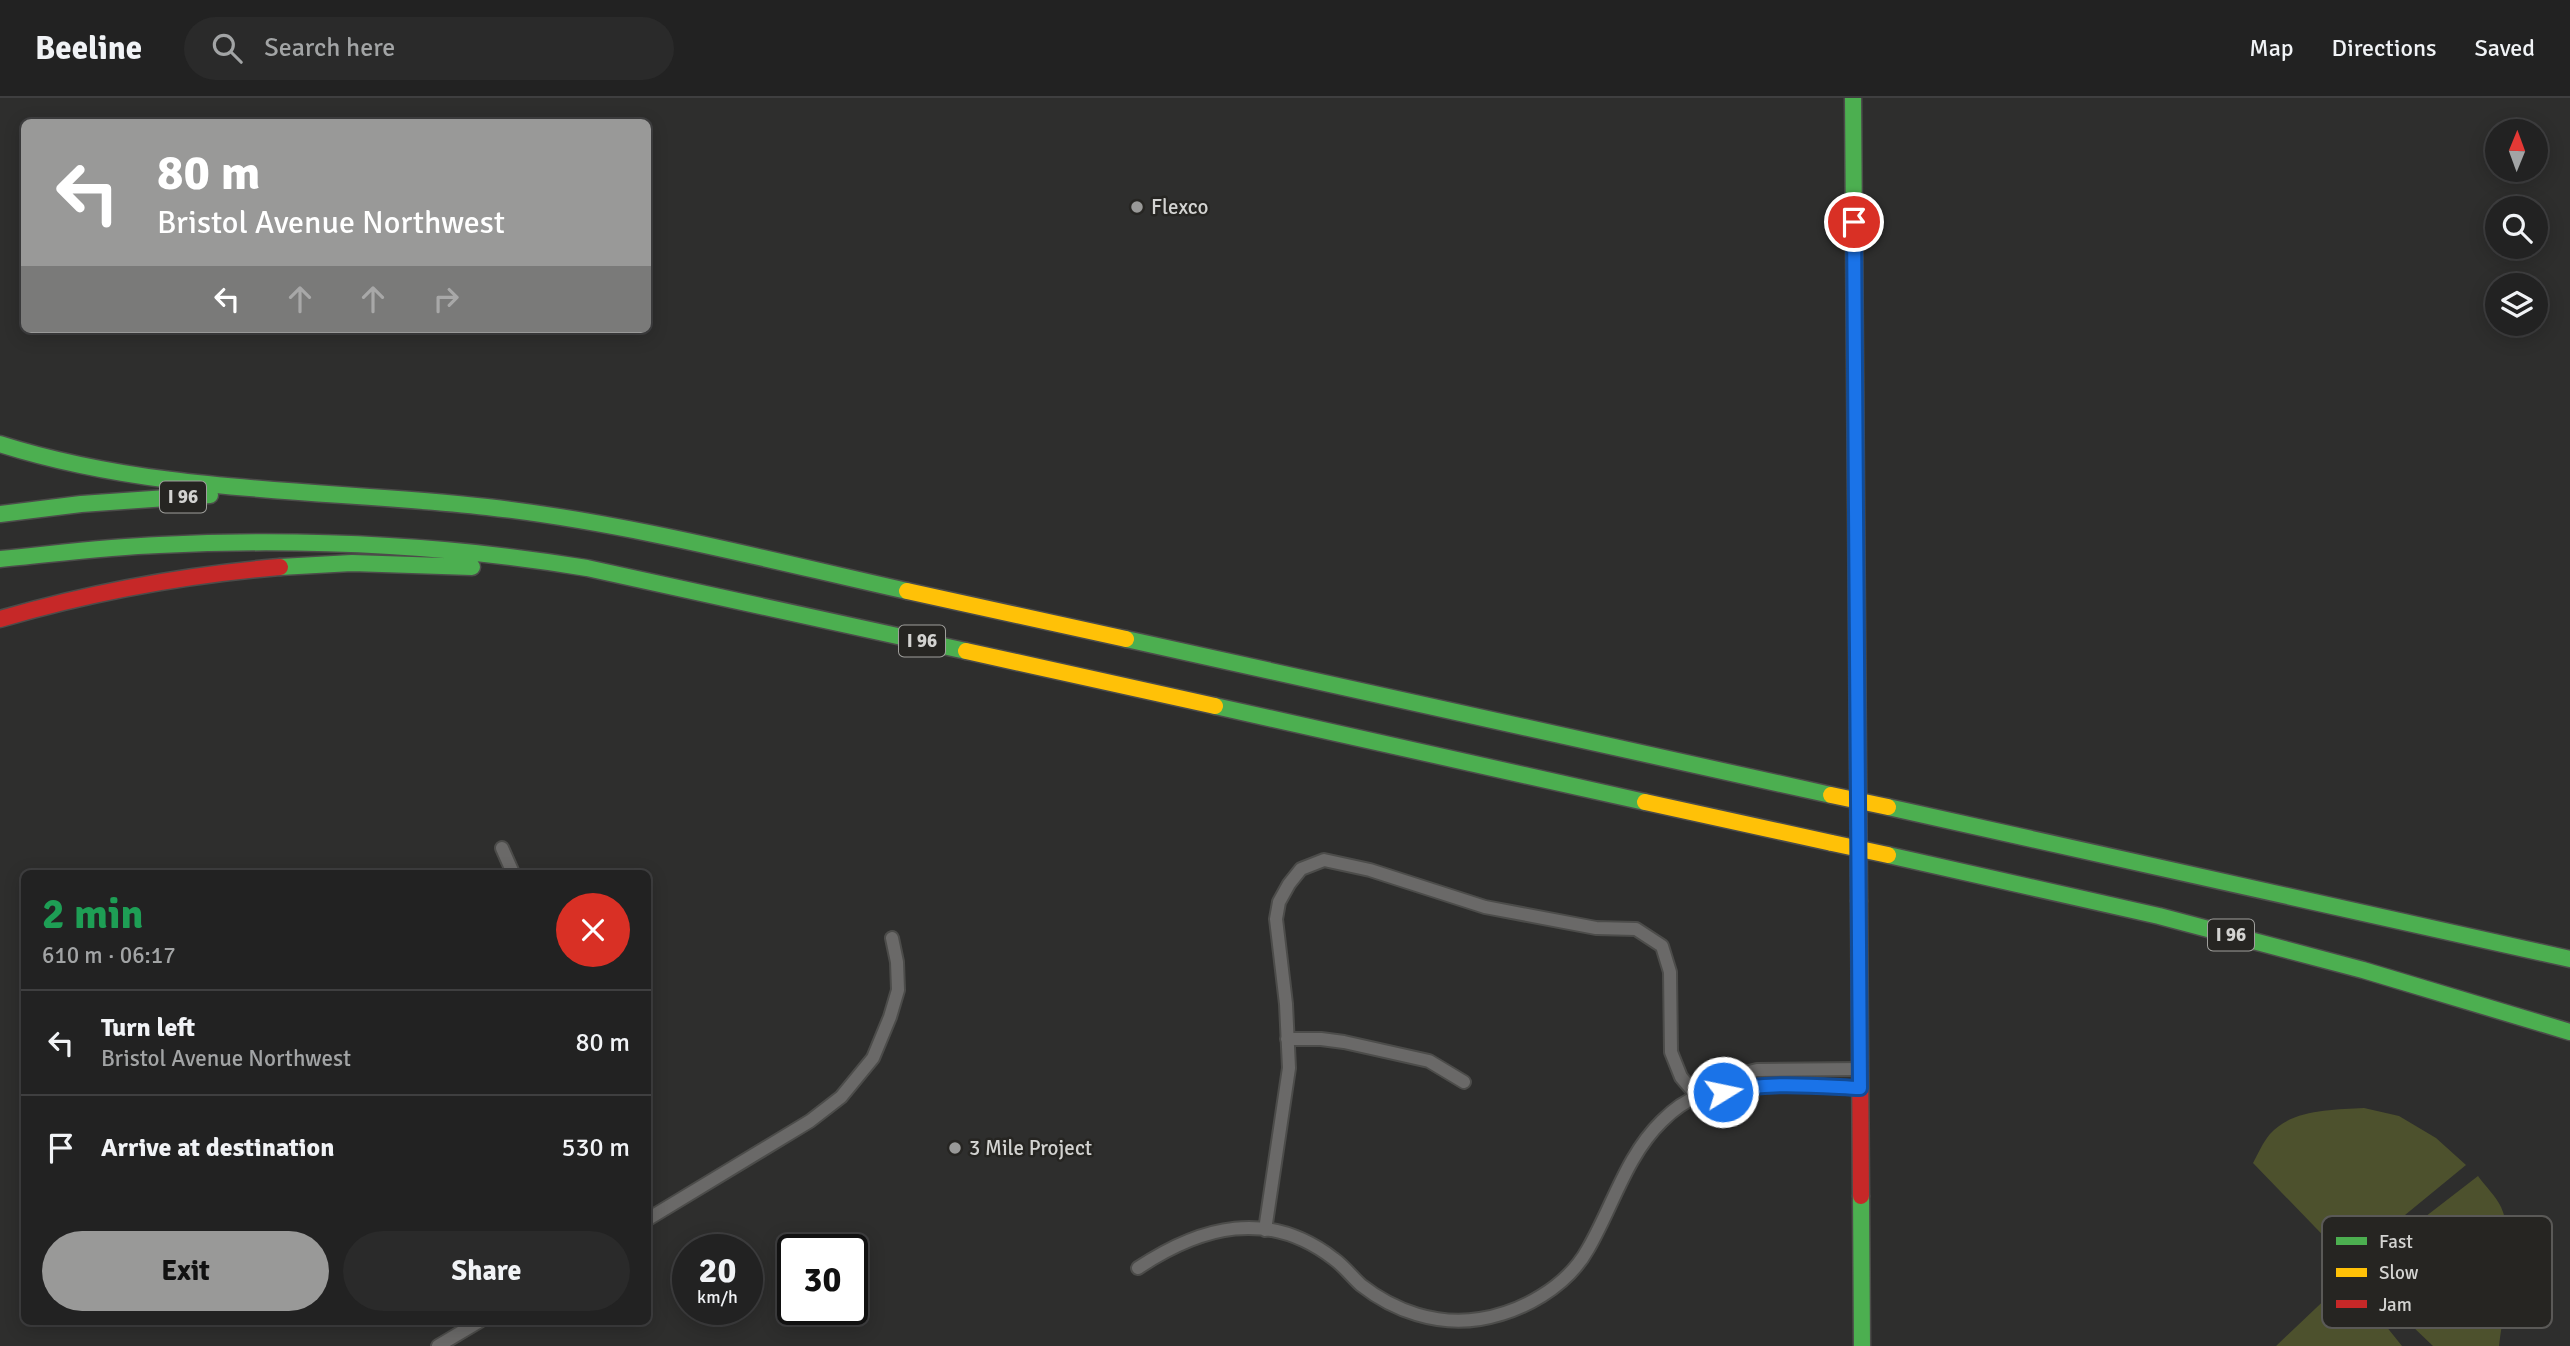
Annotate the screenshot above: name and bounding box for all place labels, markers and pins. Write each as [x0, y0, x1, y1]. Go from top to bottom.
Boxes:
pin [1824, 192, 1884, 252]
place label: Flexco [1151, 194, 1208, 220]
marker: Flexco [1129, 199, 1145, 215]
place label: 3 Mile Project [969, 1135, 1092, 1161]
marker: 3 Mile Project [947, 1140, 963, 1156]

